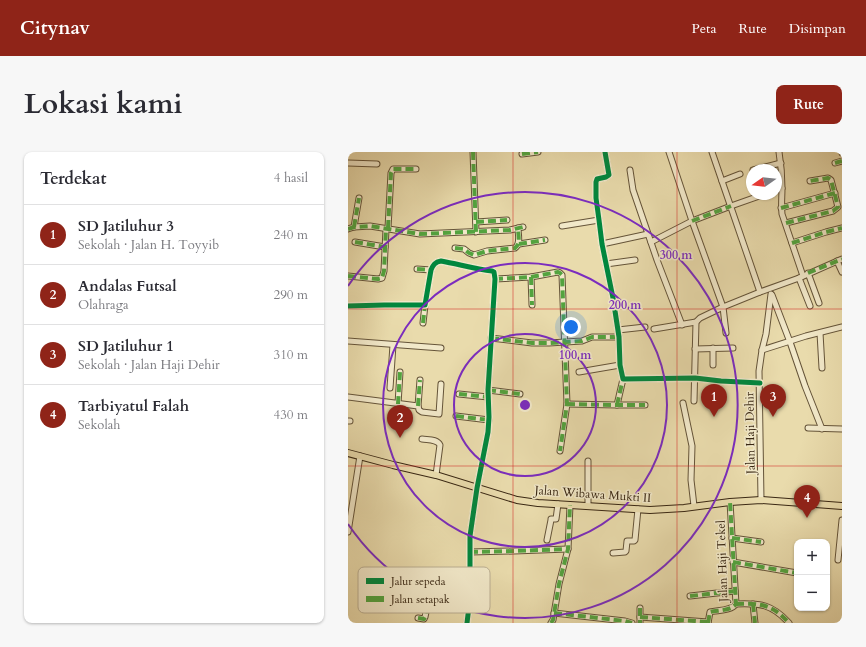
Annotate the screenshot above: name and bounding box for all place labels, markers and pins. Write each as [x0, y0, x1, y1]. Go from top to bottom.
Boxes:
pin: 1 [701, 384, 727, 417]
pin: 3 [760, 384, 786, 417]
centre of rings [518, 398, 532, 412]
pin: 2 [387, 405, 413, 438]
pin: 4 [794, 485, 820, 518]

